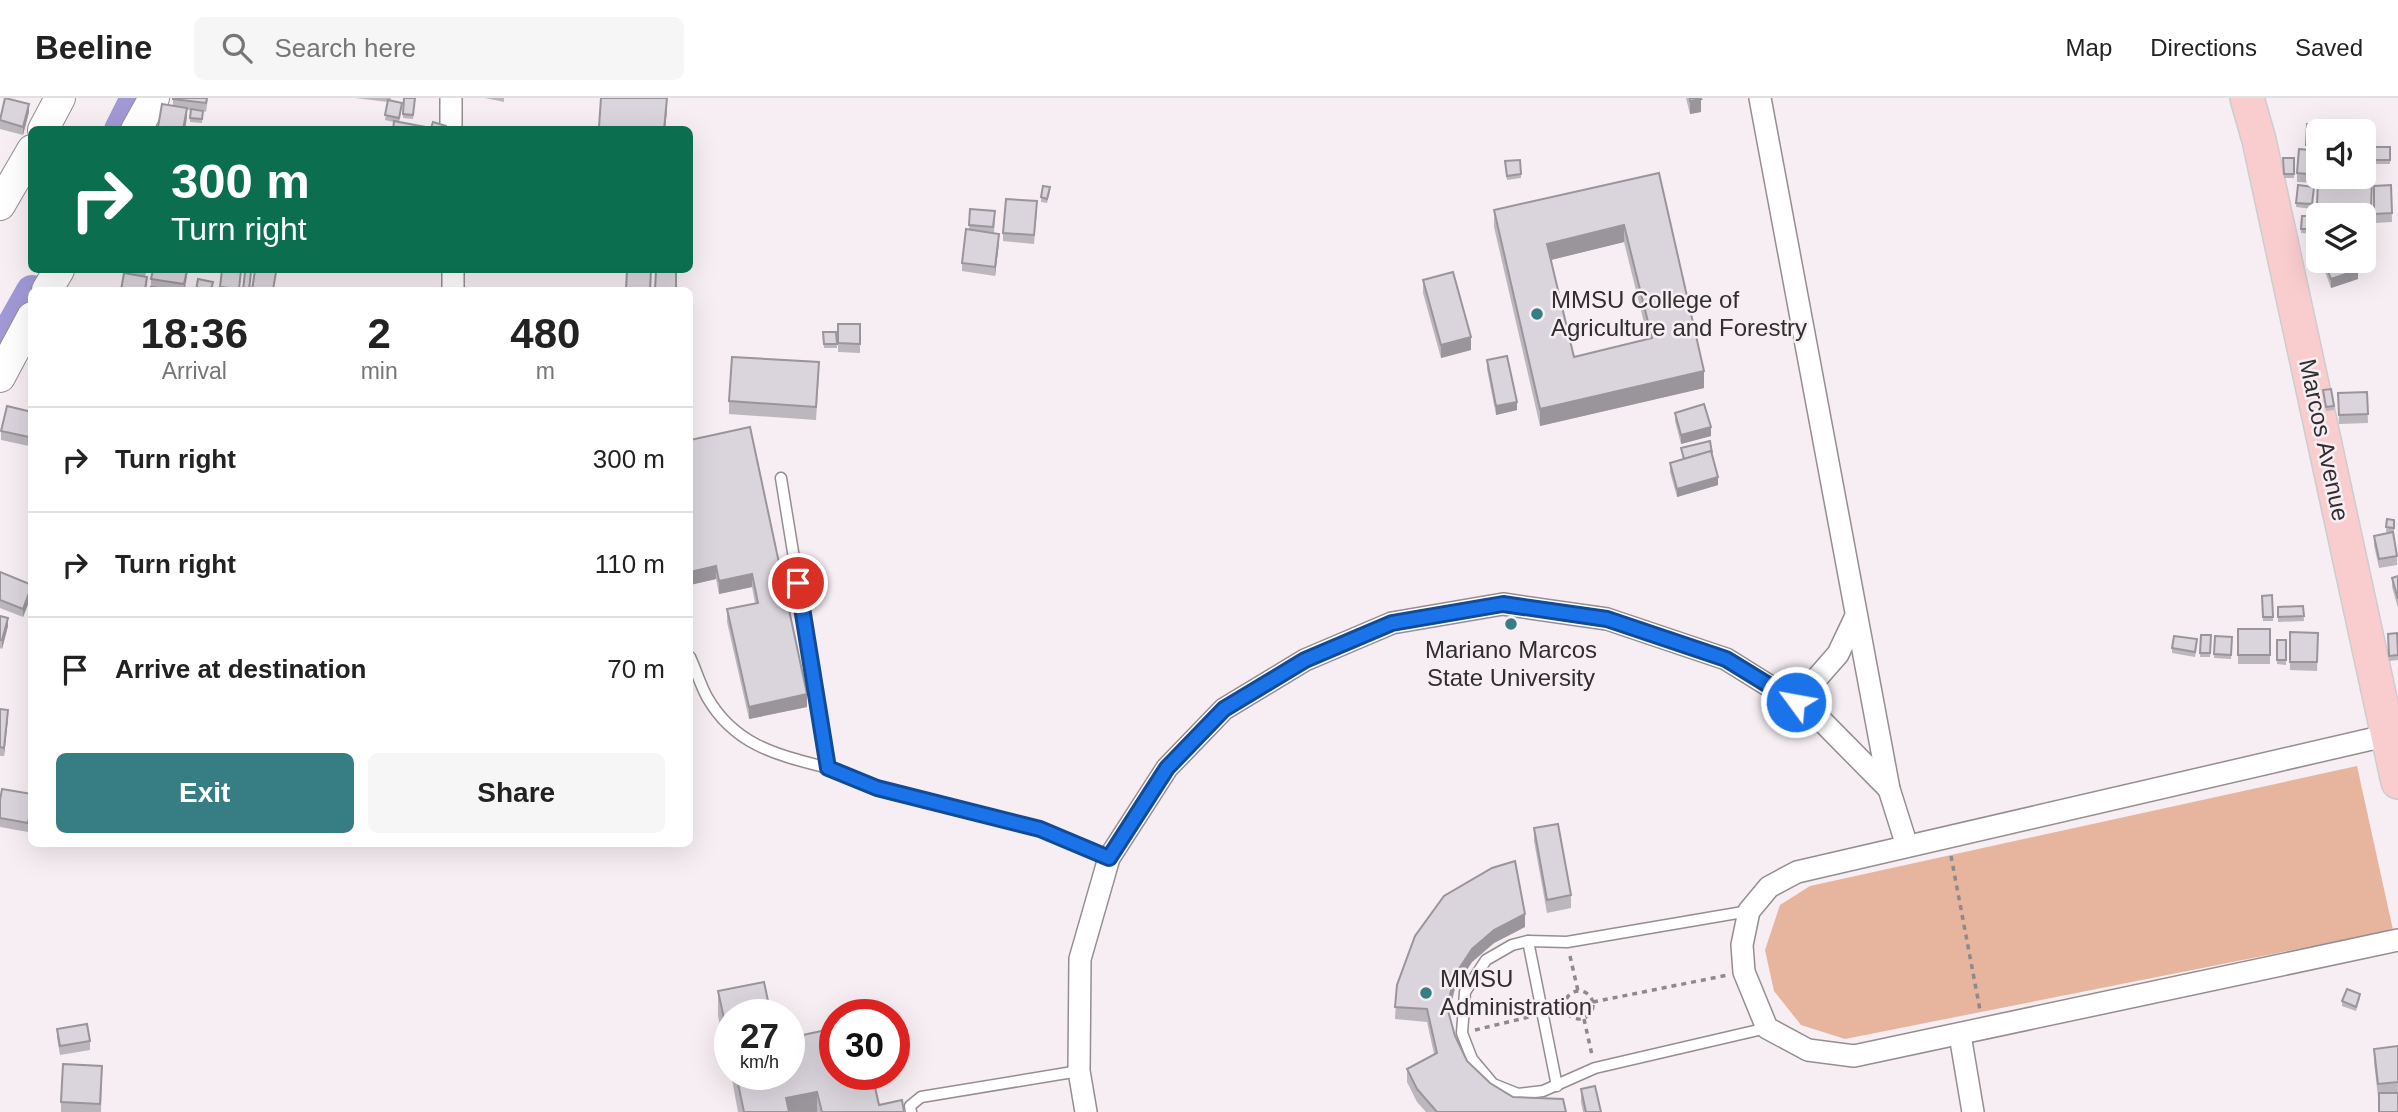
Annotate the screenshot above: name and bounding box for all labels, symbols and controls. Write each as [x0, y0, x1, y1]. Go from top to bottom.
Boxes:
search box [194, 17, 684, 80]
text: Beeline [35, 29, 152, 66]
icon: search [218, 29, 256, 67]
text: Search here [274, 33, 416, 63]
text: Map [2066, 34, 2112, 61]
text: Directions [2150, 34, 2257, 61]
text: Saved [2295, 34, 2363, 61]
map controls [2306, 119, 2376, 273]
button: sound [2306, 119, 2376, 189]
icon: right [56, 154, 147, 245]
text: 300 m [171, 154, 310, 208]
button: layers [2306, 203, 2376, 273]
text: Turn right [171, 211, 307, 247]
place label: MMSU College of Agriculture and Forestry [1551, 286, 1807, 341]
marker: MMSU College of Agriculture and Forestry [1529, 306, 1545, 322]
text: 18:36 [141, 310, 248, 357]
text: 2 [367, 310, 391, 357]
text: 480 [510, 310, 580, 357]
street label: Marcos Avenue [2294, 356, 2355, 523]
text: Arrival [162, 358, 227, 384]
text: min [361, 358, 398, 384]
text: m [536, 358, 555, 384]
icon: right [56, 441, 94, 479]
text: Turn right [115, 444, 236, 474]
text: 300 m [593, 444, 665, 474]
icon: right [56, 546, 94, 584]
text: Turn right [115, 549, 236, 579]
text: 110 m [595, 549, 665, 579]
pin [768, 553, 828, 613]
icon: arrive [779, 564, 817, 602]
marker: Mariano Marcos State University [1503, 616, 1519, 632]
place label: Mariano Marcos State University [1425, 636, 1597, 691]
icon: arrive [56, 651, 94, 689]
text: Arrive at destination [115, 654, 366, 684]
text: 70 m [607, 654, 665, 684]
position arrow [1759, 665, 1833, 739]
button: Exit [56, 753, 354, 833]
button: Share [368, 753, 665, 833]
place label: MMSU Administration [1440, 965, 1592, 1020]
marker: MMSU Administration [1418, 985, 1434, 1001]
speed limit sign: 30 [819, 999, 910, 1090]
text: 27 [740, 1016, 779, 1055]
text: km/h [740, 1052, 779, 1072]

